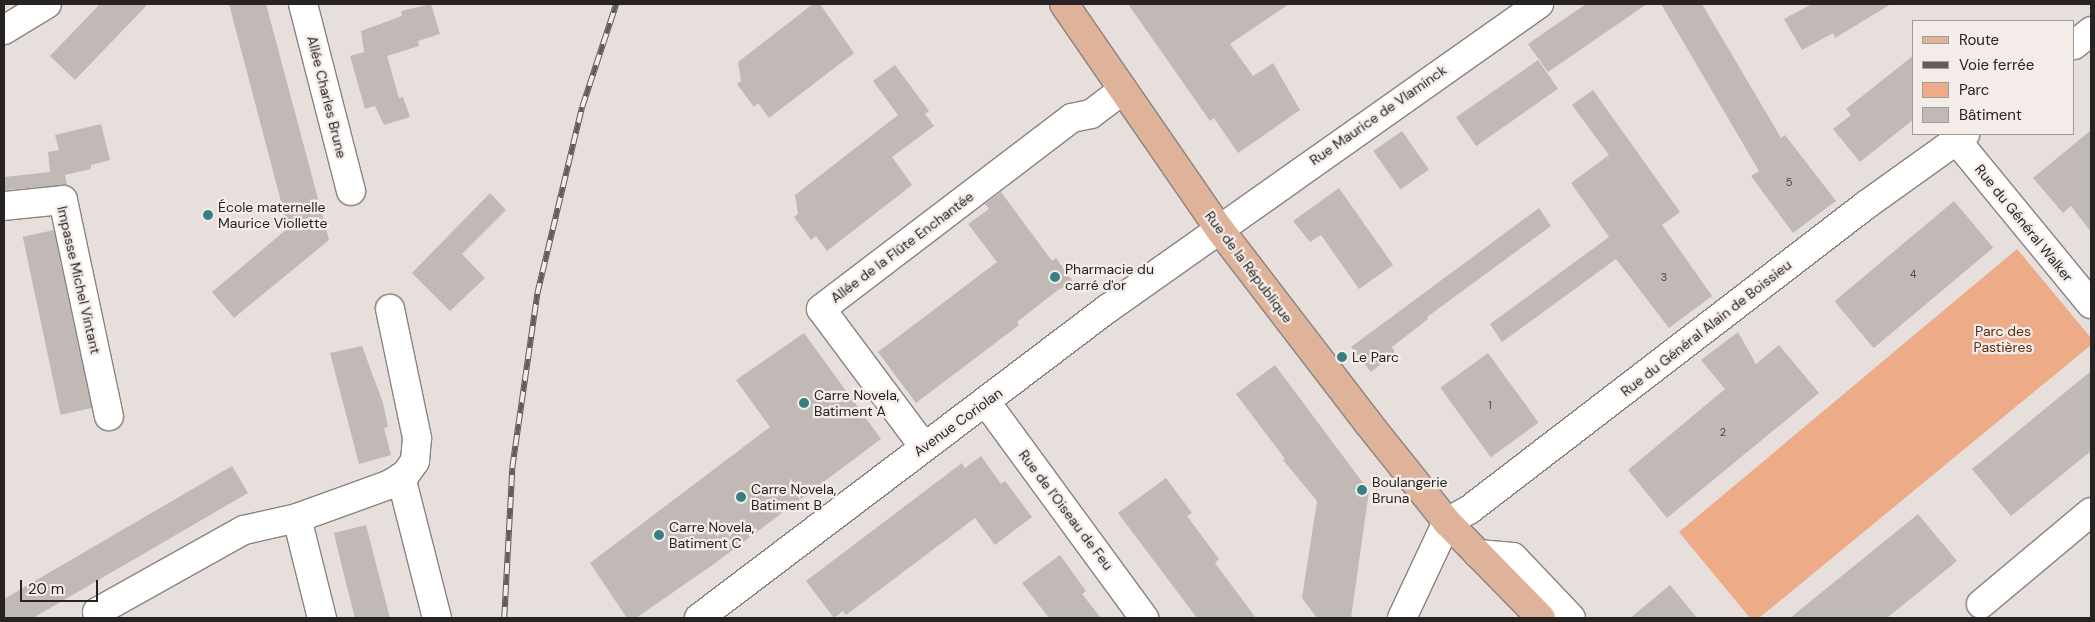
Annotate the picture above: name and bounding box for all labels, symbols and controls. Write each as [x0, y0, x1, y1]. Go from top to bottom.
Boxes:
legend [1912, 20, 2075, 135]
text: Route [1959, 30, 1999, 50]
street label: Allée Charles Brune [304, 34, 350, 160]
text: Voie ferrée [1959, 55, 2034, 75]
street label: Rue Maurice de Vlaminck [1306, 61, 1450, 169]
text: Parc [1959, 80, 1989, 100]
text: Bâtiment [1959, 105, 2022, 125]
street label: Rue du Général Walker [1972, 161, 2076, 285]
house number: 5 [1786, 175, 1792, 189]
street label: Allée de la Flûte Enchantée [827, 188, 977, 306]
place label: École maternelle Maurice Viollette [218, 199, 327, 232]
street label: Impasse Michel Vintant [54, 204, 104, 356]
street label: Rue de la République [1201, 208, 1297, 326]
marker: École maternelle Maurice Viollette [202, 209, 214, 221]
street label: Rue du Général Alain de Boissieu [1617, 256, 1795, 400]
place label: Pharmacie du carré d'or [1065, 261, 1154, 294]
house number: 4 [1910, 267, 1916, 281]
house number: 3 [1661, 270, 1667, 284]
marker: Pharmacie du carré d'or [1049, 271, 1061, 283]
park label: Parc des Pastières [1974, 323, 2032, 356]
place label: Le Parc [1352, 349, 1399, 365]
marker: Le Parc [1336, 351, 1348, 363]
street label: Avenue Coriolan [910, 384, 1006, 460]
place label: Carre Novela, Batiment A [814, 387, 899, 420]
marker: Carre Novela, Batiment A [798, 397, 810, 409]
house number: 1 [1488, 398, 1492, 412]
house number: 2 [1720, 425, 1726, 439]
street label: Rue de l'Oiseau de Feu [1015, 447, 1117, 573]
place label: Boulangerie Bruna [1372, 474, 1448, 507]
place label: Carre Novela, Batiment B [751, 481, 836, 514]
marker: Boulangerie Bruna [1356, 484, 1368, 496]
marker: Carre Novela, Batiment B [735, 491, 747, 503]
place label: Carre Novela, Batiment C [669, 519, 754, 552]
marker: Carre Novela, Batiment C [653, 529, 665, 541]
scale bar [22, 570, 100, 602]
text: 20 m [28, 579, 64, 599]

